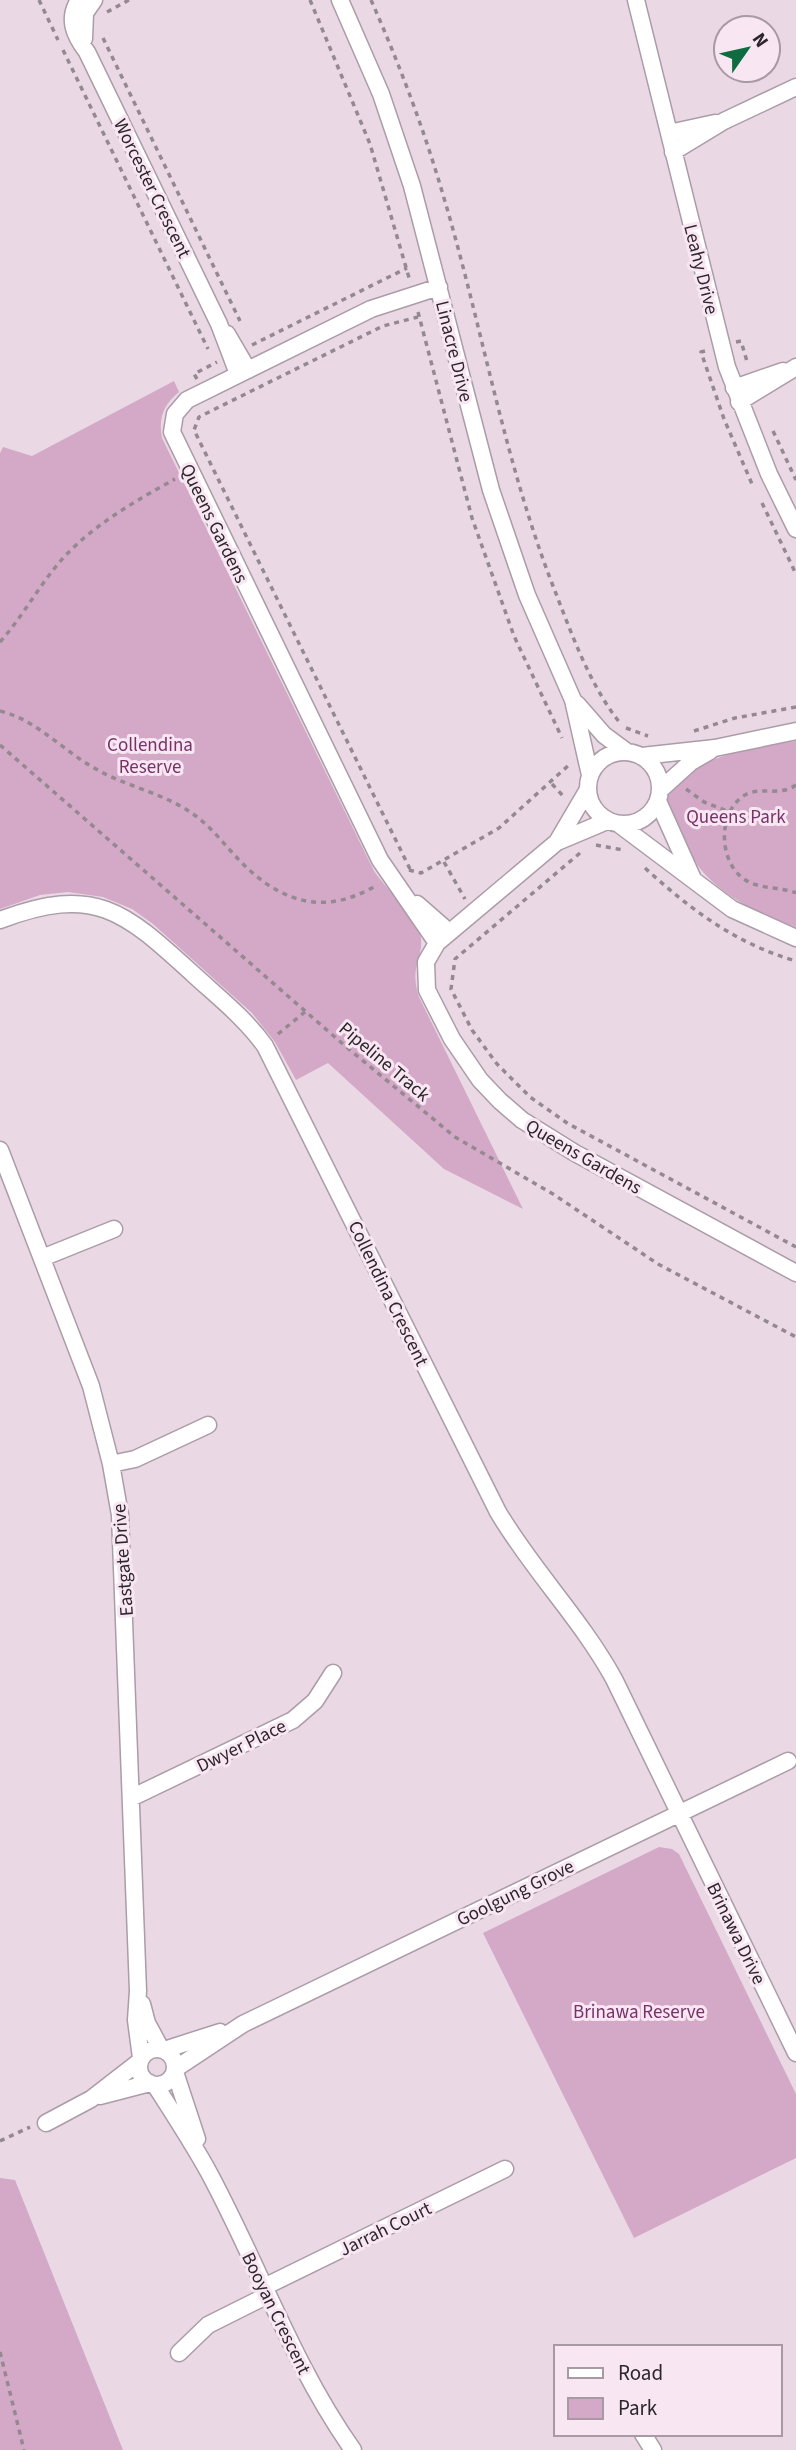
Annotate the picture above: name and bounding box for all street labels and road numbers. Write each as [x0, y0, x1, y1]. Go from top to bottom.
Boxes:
street label: Worcester Crescent [106, 114, 197, 263]
street label: Leahy Drive [676, 221, 725, 317]
street label: Linacre Drive [428, 298, 479, 405]
street label: Queens Gardens [173, 459, 254, 588]
street label: Pipeline Track [333, 1016, 436, 1109]
street label: Queens Gardens [520, 1113, 646, 1202]
street label: Collendina Crescent [341, 1216, 435, 1371]
street label: Eastgate Drive [106, 1503, 141, 1617]
street label: Dwyer Place [192, 1713, 291, 1780]
street label: Goolgung Grove [452, 1853, 579, 1933]
street label: Brinawa Drive [699, 1878, 772, 1989]
street label: Jarrah Court [335, 2195, 437, 2263]
street label: Booyan Crescent [234, 2248, 317, 2380]

